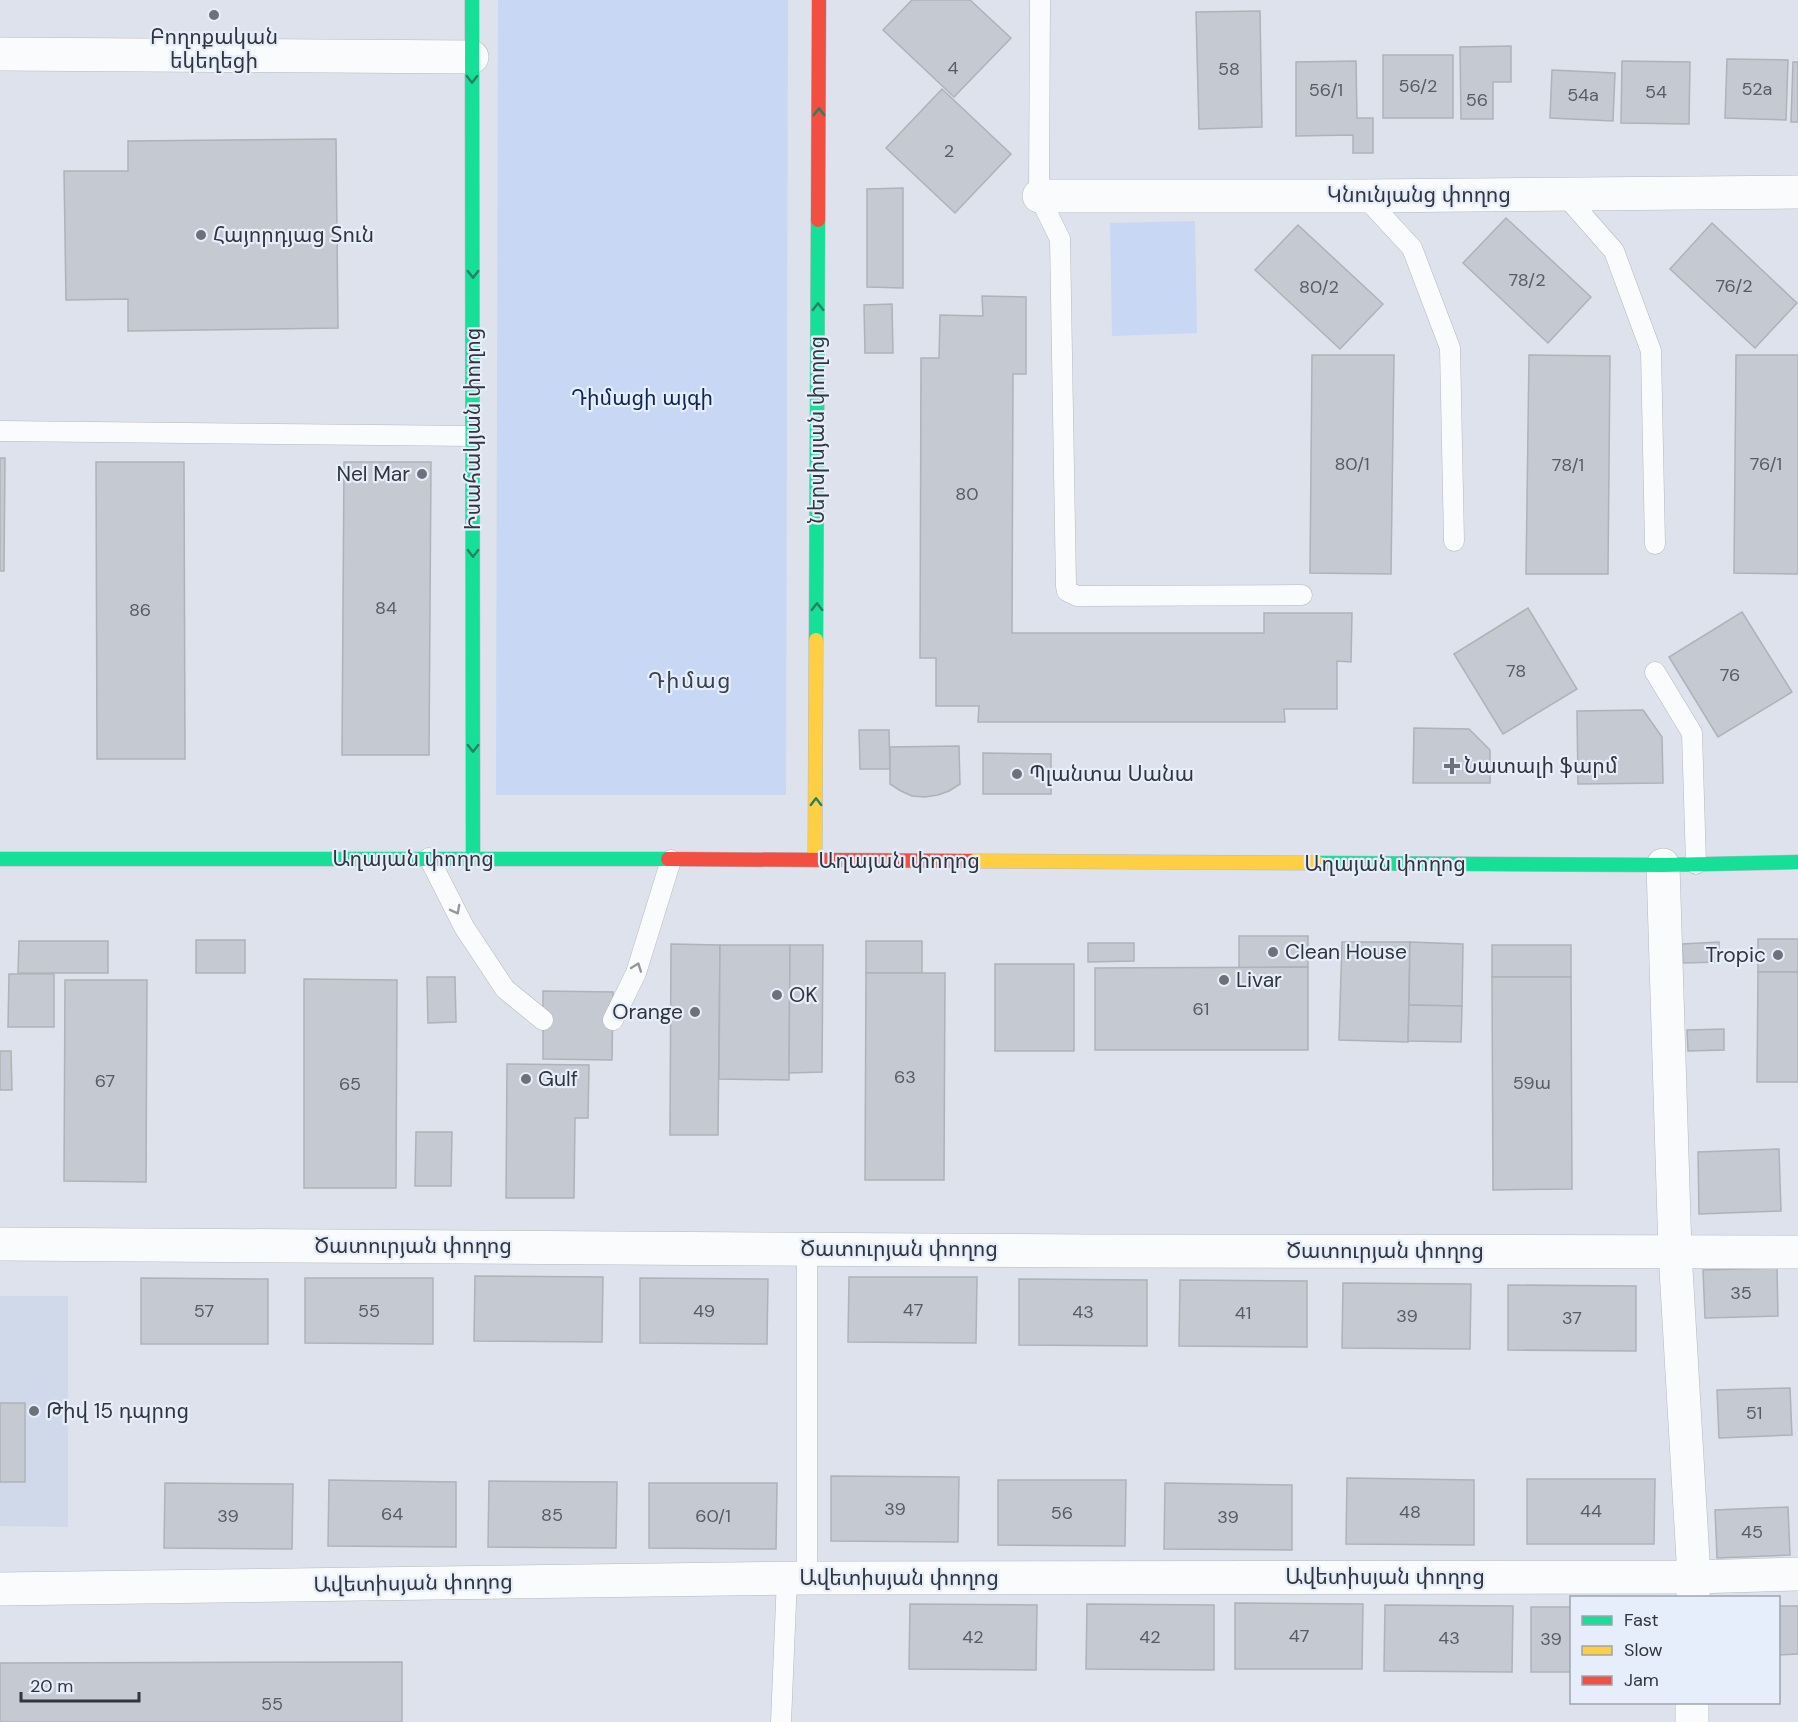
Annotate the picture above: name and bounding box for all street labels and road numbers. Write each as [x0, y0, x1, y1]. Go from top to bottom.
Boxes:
street label: Կնունյանց փողոց [1327, 181, 1511, 209]
street label: Իսահակյան փողոց [459, 328, 487, 530]
street label: Ներսիսյան փողոց [803, 336, 831, 524]
street label: Աղայան փողոց [332, 845, 494, 873]
street label: Աղայան փողոց [818, 847, 980, 875]
street label: Աղայան փողոց [1304, 850, 1466, 878]
street label: Ծատուրյան փողոց [314, 1232, 512, 1260]
street label: Ծատուրյան փողոց [800, 1235, 998, 1263]
street label: Ծատուրյան փողոց [1286, 1237, 1484, 1265]
street label: Ավետիսյան փողոց [1285, 1563, 1485, 1591]
street label: Ավետիսյան փողոց [799, 1564, 999, 1592]
street label: Ավետիսյան փողոց [313, 1567, 513, 1599]

